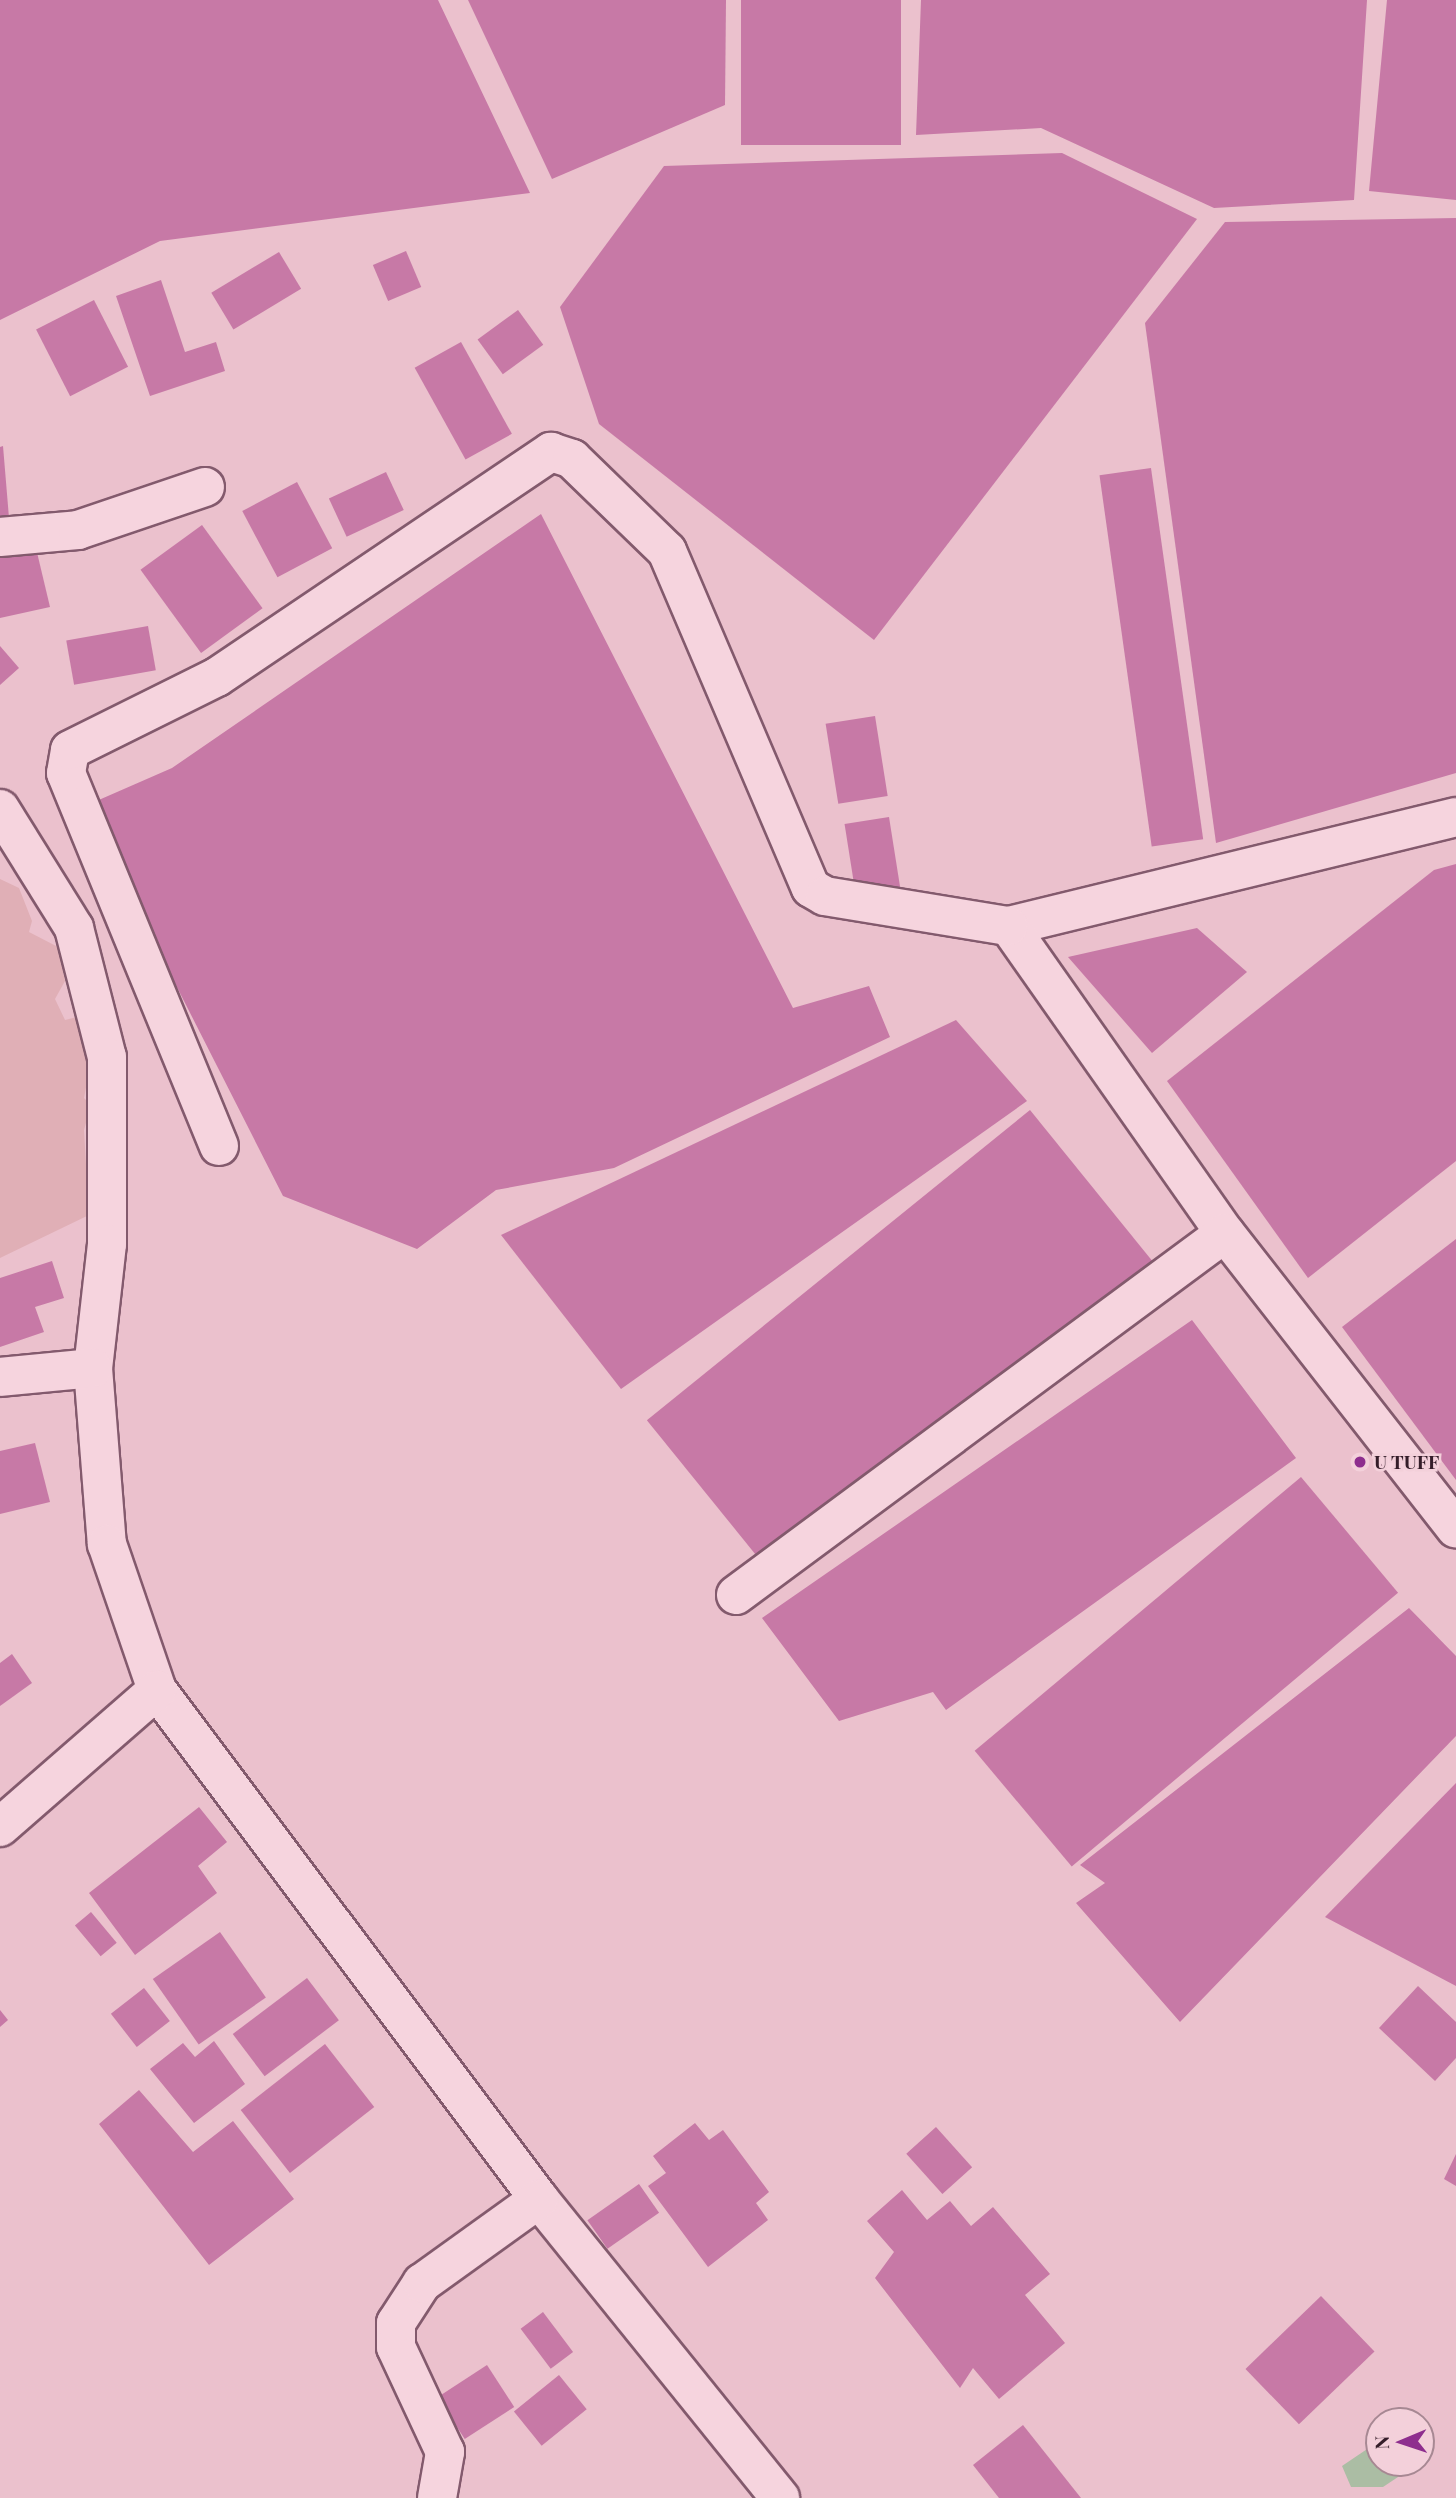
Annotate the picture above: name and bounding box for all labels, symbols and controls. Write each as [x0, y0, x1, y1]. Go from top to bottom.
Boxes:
place label: U TUFF [1374, 1451, 1440, 1473]
marker: U TUFF [1352, 1454, 1368, 1470]
north arrow [1365, 2407, 1435, 2477]
text: N [1368, 2435, 1394, 2450]

